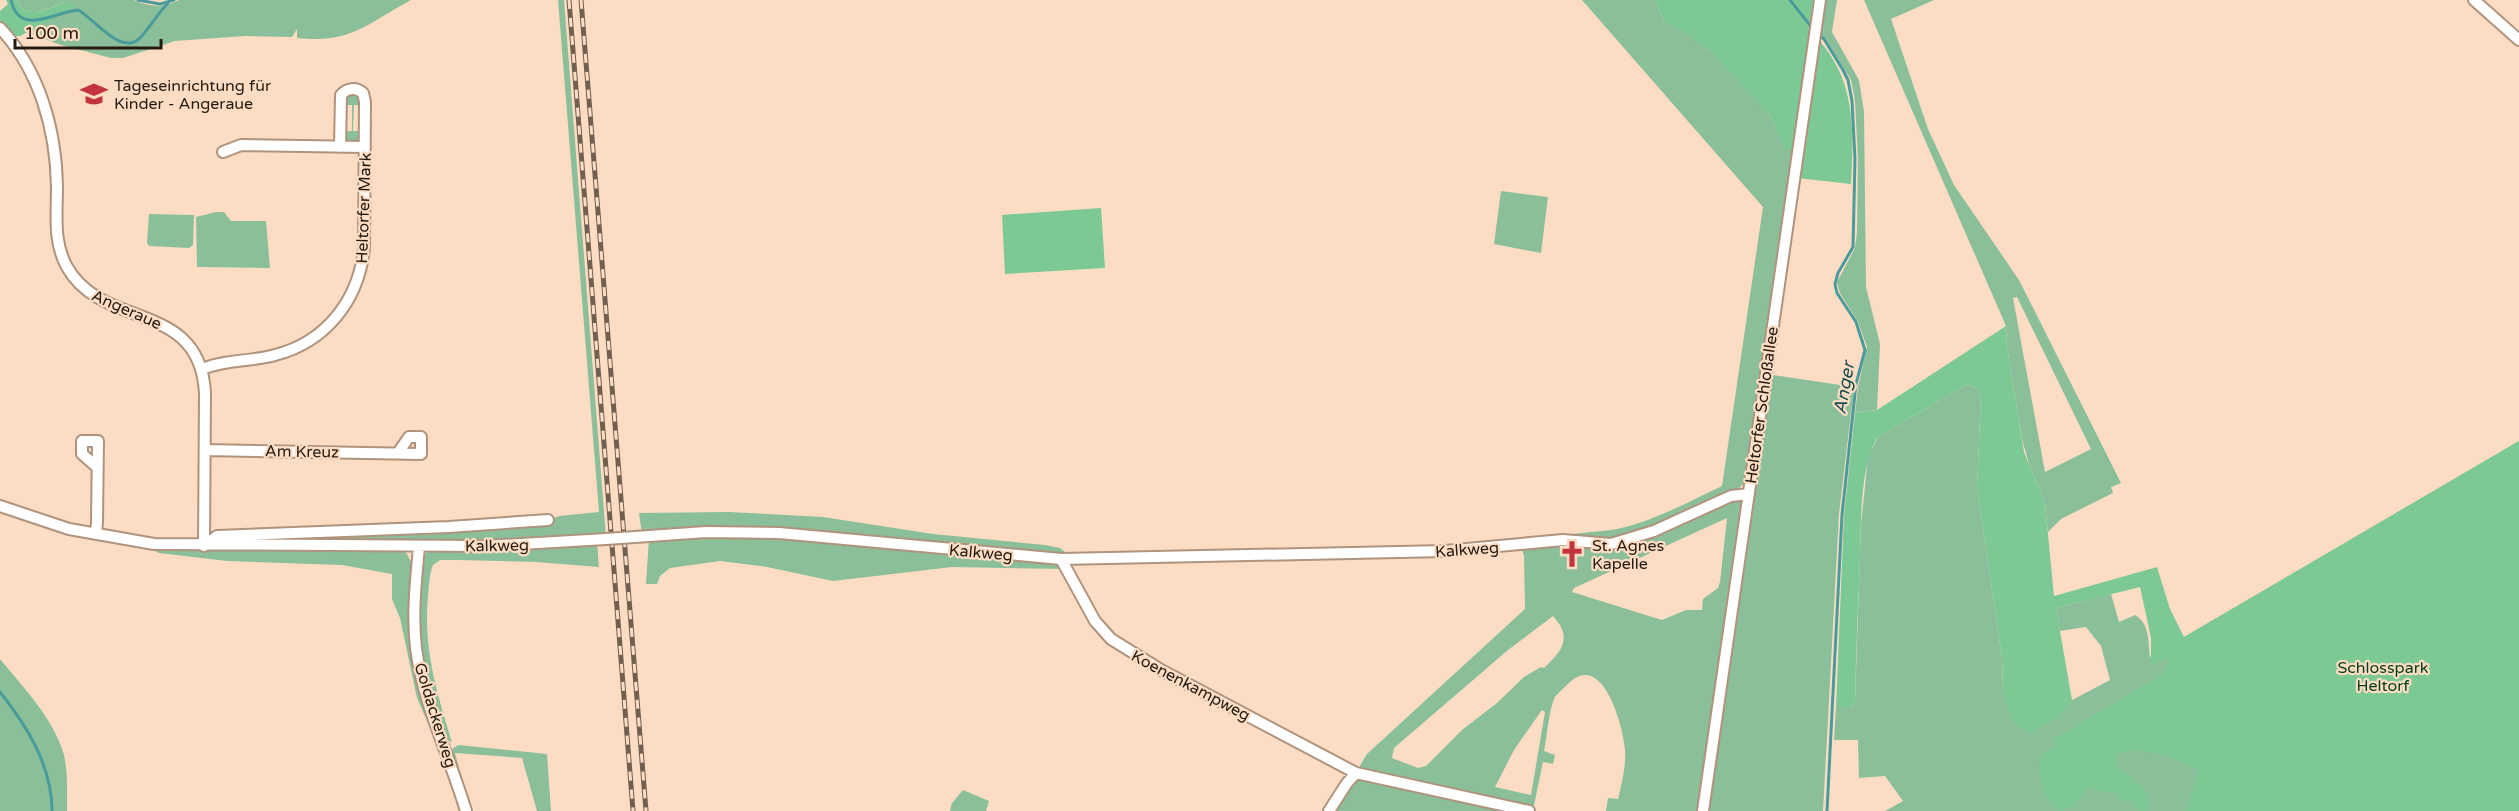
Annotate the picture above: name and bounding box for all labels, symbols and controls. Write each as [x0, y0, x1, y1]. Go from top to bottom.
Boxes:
scale bar [15, 12, 160, 50]
text: 100 m [24, 22, 79, 44]
place label: Tageseinrichtung für Kinder - Angeraue [114, 76, 272, 114]
school or university icon: Tageseinrichtung für Kinder - Angeraue [79, 79, 109, 109]
street label: Heltorfer Mark [352, 152, 376, 264]
street label: Angeraue [88, 286, 165, 334]
street label: Heltorfer Schloßallee [1741, 325, 1783, 485]
water label: Anger [1829, 358, 1860, 416]
street label: Am Kreuz [265, 441, 339, 463]
street label: Kalkweg [465, 535, 529, 557]
place label: St. Agnes Kapelle [1592, 536, 1664, 574]
street label: Kalkweg [1434, 538, 1500, 562]
church icon: St. Agnes Kapelle [1557, 539, 1587, 569]
street label: Kalkweg [948, 540, 1014, 566]
street label: Koenenkampweg [1128, 646, 1253, 726]
park label: Schlosspark Heltorf [2337, 658, 2429, 696]
street label: Goldackerweg [410, 660, 461, 770]

